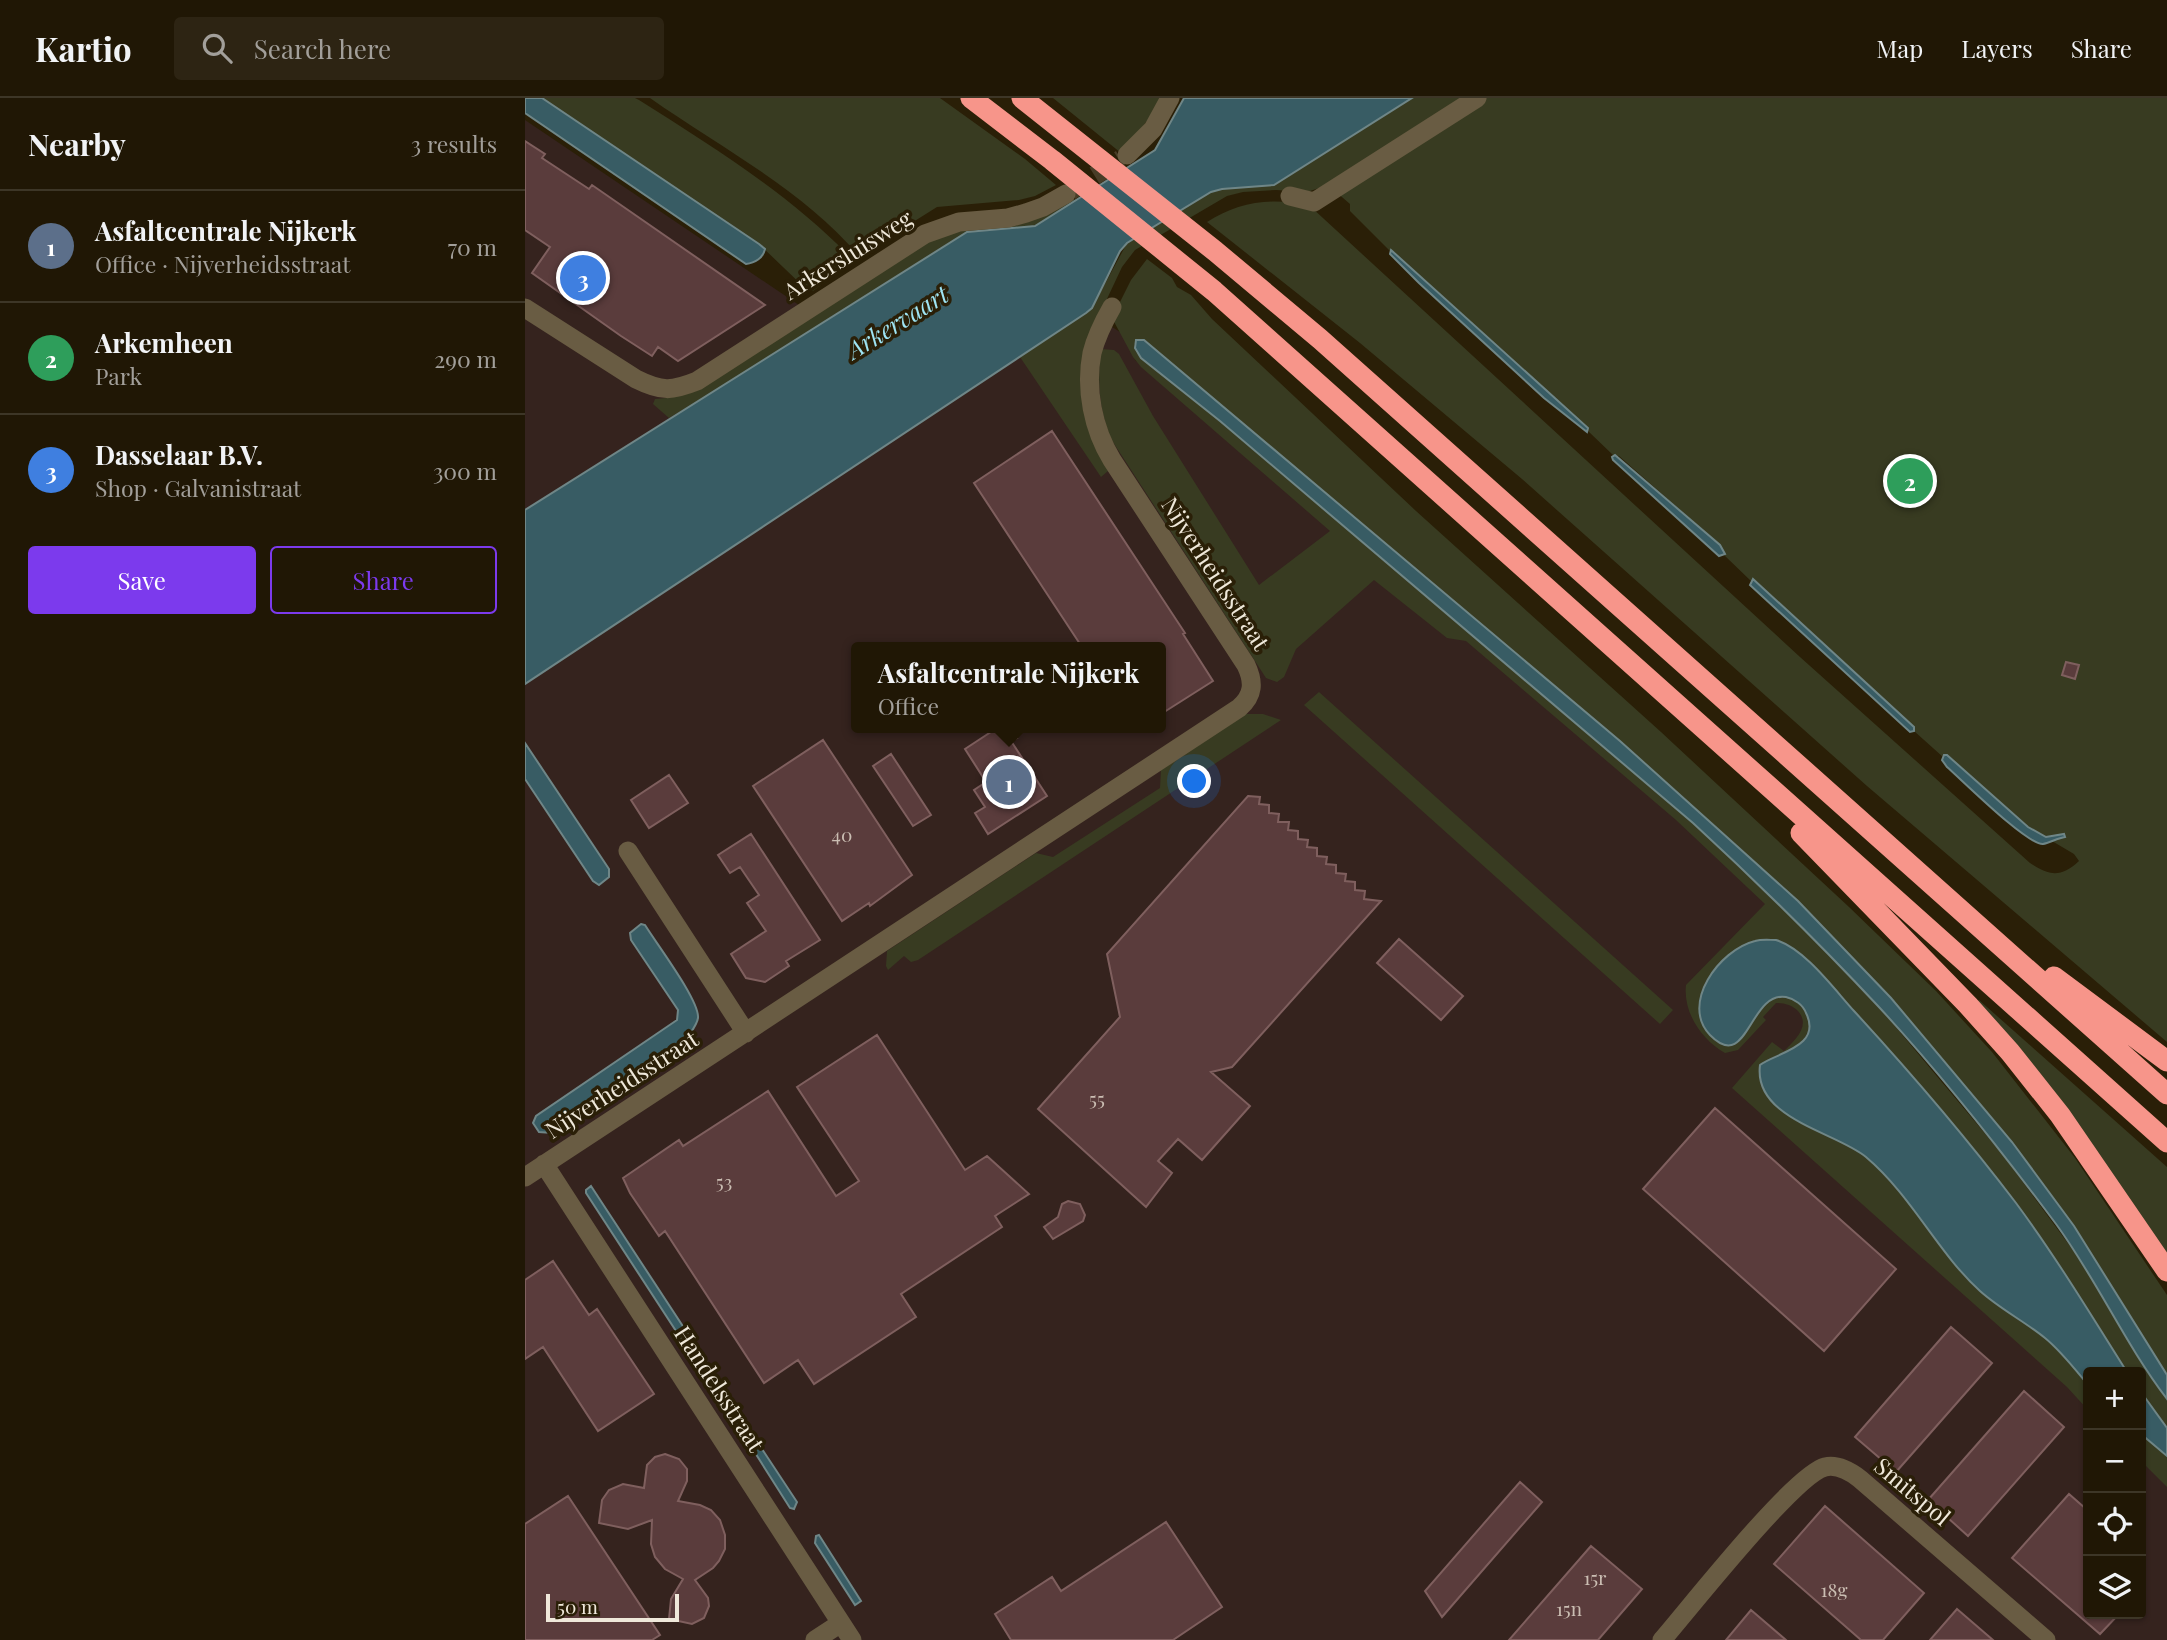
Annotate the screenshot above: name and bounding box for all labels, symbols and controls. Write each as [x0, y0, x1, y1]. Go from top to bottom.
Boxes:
search box [174, 17, 664, 80]
text: Kartio [35, 26, 132, 70]
icon: search [198, 29, 236, 67]
text: Search here [254, 31, 391, 66]
text: Map [1877, 32, 1923, 64]
text: Layers [1961, 32, 2033, 64]
text: Share [2071, 32, 2132, 64]
text: Nearby [28, 124, 126, 164]
text: 3 results [411, 128, 497, 159]
street label: Arkersluisweg [776, 202, 918, 306]
text: Asfaltcentrale Nijkerk [95, 213, 356, 248]
text: 1 [47, 231, 55, 262]
text: 70 m [448, 231, 497, 262]
text: Office · Nijverheidsstraat [95, 248, 350, 279]
pin: 3 [560, 252, 606, 304]
water label: Arkervaart [837, 277, 955, 367]
text: Arkemheen [95, 325, 233, 360]
text: 2 [45, 343, 57, 374]
text: 290 m [434, 343, 497, 374]
text: Park [95, 360, 142, 391]
text: Dasselaar B.V. [95, 437, 263, 472]
text: 3 [45, 455, 57, 486]
text: 300 m [433, 455, 497, 486]
pin: 2 [1887, 455, 1933, 507]
text: Shop · Galvanistraat [95, 472, 301, 503]
street label: Nijverheidsstraat [1155, 491, 1278, 656]
button: Save [28, 546, 256, 614]
button: Share [270, 546, 497, 614]
popup [851, 642, 1166, 733]
text: Asfaltcentrale Nijkerk [878, 655, 1139, 690]
text: Office [878, 690, 939, 721]
pin: 1 [986, 756, 1032, 808]
your location [1177, 764, 1211, 798]
house number: 40 [832, 821, 852, 847]
street label: Nijverheidsstraat [539, 1022, 704, 1145]
house number: 55 [1089, 1085, 1105, 1111]
house number: 53 [716, 1168, 732, 1194]
street label: Handelsstraat [668, 1319, 773, 1458]
map controls [2083, 1367, 2146, 1619]
button: + [2083, 1367, 2146, 1430]
button: − [2083, 1430, 2146, 1493]
street label: Smitspol [1868, 1450, 1958, 1532]
button: locate [2083, 1493, 2146, 1556]
button: layers [2083, 1556, 2146, 1619]
house number: 15r [1583, 1564, 1607, 1590]
house number: 18g [1821, 1576, 1847, 1602]
scale bar [546, 1591, 679, 1623]
text: 50 m [557, 1593, 598, 1619]
house number: 15n [1556, 1595, 1583, 1621]

